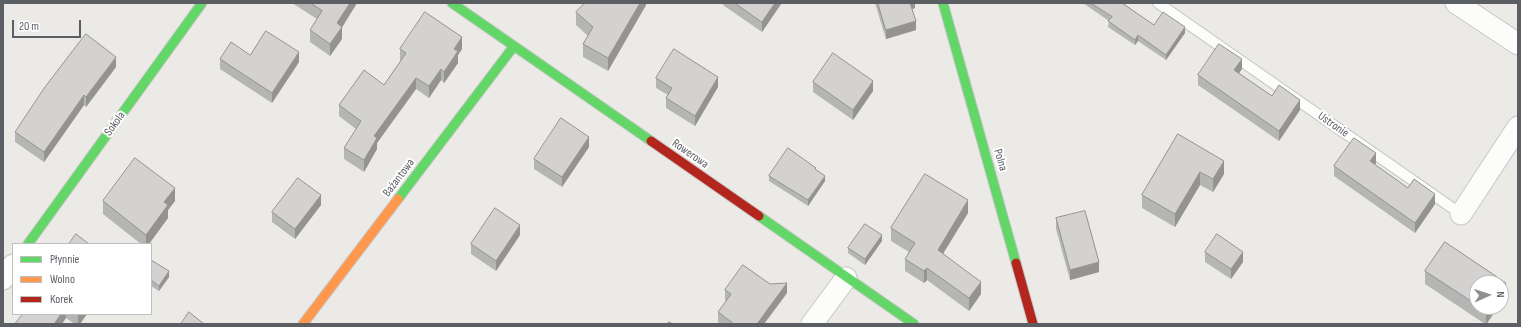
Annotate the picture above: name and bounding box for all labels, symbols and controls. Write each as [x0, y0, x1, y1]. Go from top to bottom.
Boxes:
scale bar [14, 12, 83, 38]
text: 20 m [19, 19, 39, 34]
street label: Sokola [101, 109, 129, 139]
street label: Ustronie [1315, 109, 1351, 141]
street label: Rowerowa [669, 136, 711, 172]
street label: Polna [990, 147, 1010, 173]
street label: Bażantowa [380, 156, 418, 200]
legend [12, 243, 152, 315]
text: Płynnie [50, 252, 79, 267]
text: Wolno [50, 272, 75, 287]
north arrow [1469, 275, 1509, 315]
text: N [1494, 291, 1507, 298]
text: Korek [50, 292, 73, 307]

